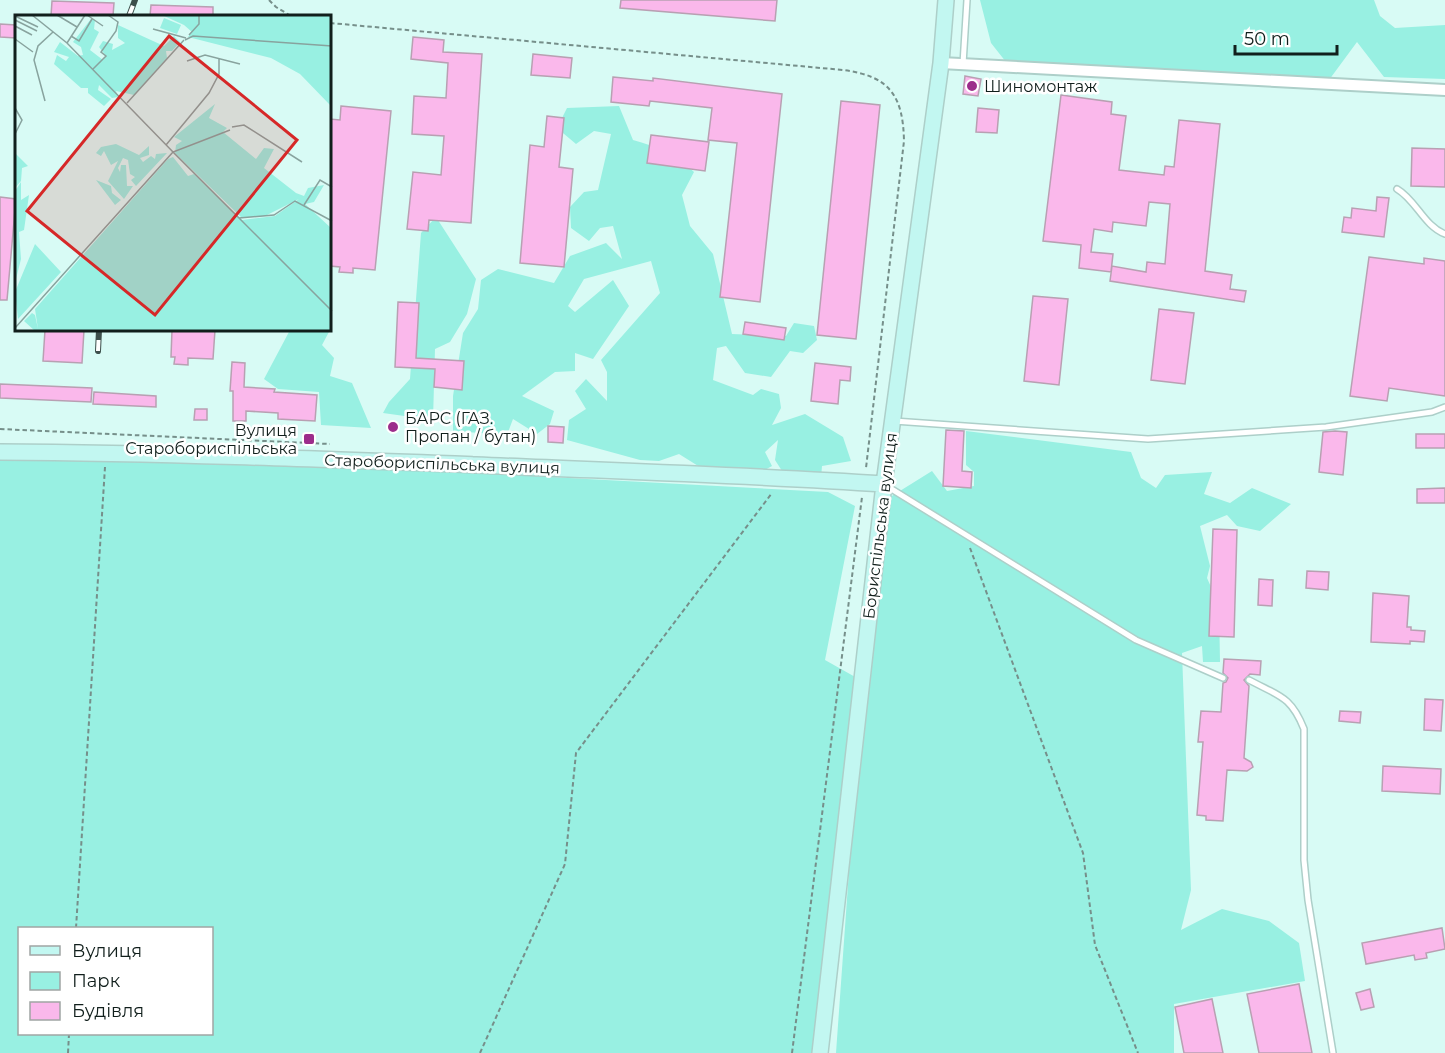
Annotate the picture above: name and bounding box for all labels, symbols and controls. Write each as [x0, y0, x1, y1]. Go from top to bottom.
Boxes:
inset map [15, 15, 332, 332]
scale bar [1235, 18, 1337, 56]
text: 50 m [1244, 28, 1290, 50]
place label: Шиномонтаж [984, 77, 1097, 96]
marker: Шиномонтаж [965, 79, 979, 93]
place label: БАРС (ГАЗ. Пропан / бутан) [405, 409, 536, 446]
marker: БАРС (ГАЗ. Пропан / бутан) [386, 420, 400, 434]
place label: Вулиця Старобориспільська [125, 421, 297, 458]
marker: Вулиця Старобориспільська [302, 432, 316, 446]
street label: Бориспільська вулиця [859, 432, 901, 620]
street label: Старобориспільська вулиця [324, 450, 560, 478]
legend [18, 927, 213, 1035]
text: Вулиця [72, 940, 142, 962]
text: Парк [72, 970, 121, 992]
text: Будівля [72, 1000, 144, 1022]

